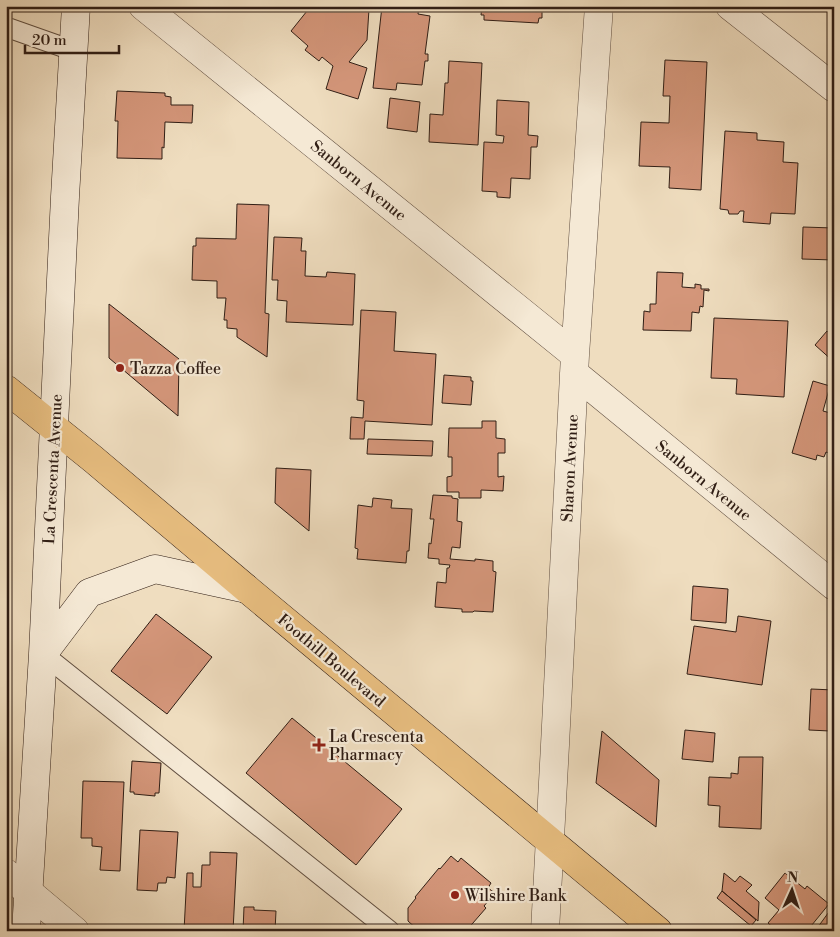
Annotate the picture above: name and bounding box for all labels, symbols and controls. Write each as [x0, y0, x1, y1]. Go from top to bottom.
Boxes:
scale bar [25, 22, 119, 54]
text: 20 m [32, 31, 67, 50]
street label: Sanborn Avenue [306, 136, 410, 226]
place label: Tazza Coffee [130, 359, 221, 379]
marker: Tazza Coffee [114, 362, 126, 374]
street label: La Crescenta Avenue [39, 393, 67, 545]
street label: Sharon Avenue [557, 414, 583, 523]
street label: Sanborn Avenue [651, 436, 755, 526]
street label: Foothill Boulevard [273, 610, 389, 712]
place label: La Crescenta Pharmacy [329, 727, 424, 765]
marker: La Crescenta Pharmacy [313, 739, 325, 751]
north arrow [768, 864, 818, 914]
text: N [787, 869, 799, 887]
place label: Wilshire Bank [464, 886, 568, 906]
marker: Wilshire Bank [449, 889, 461, 901]

